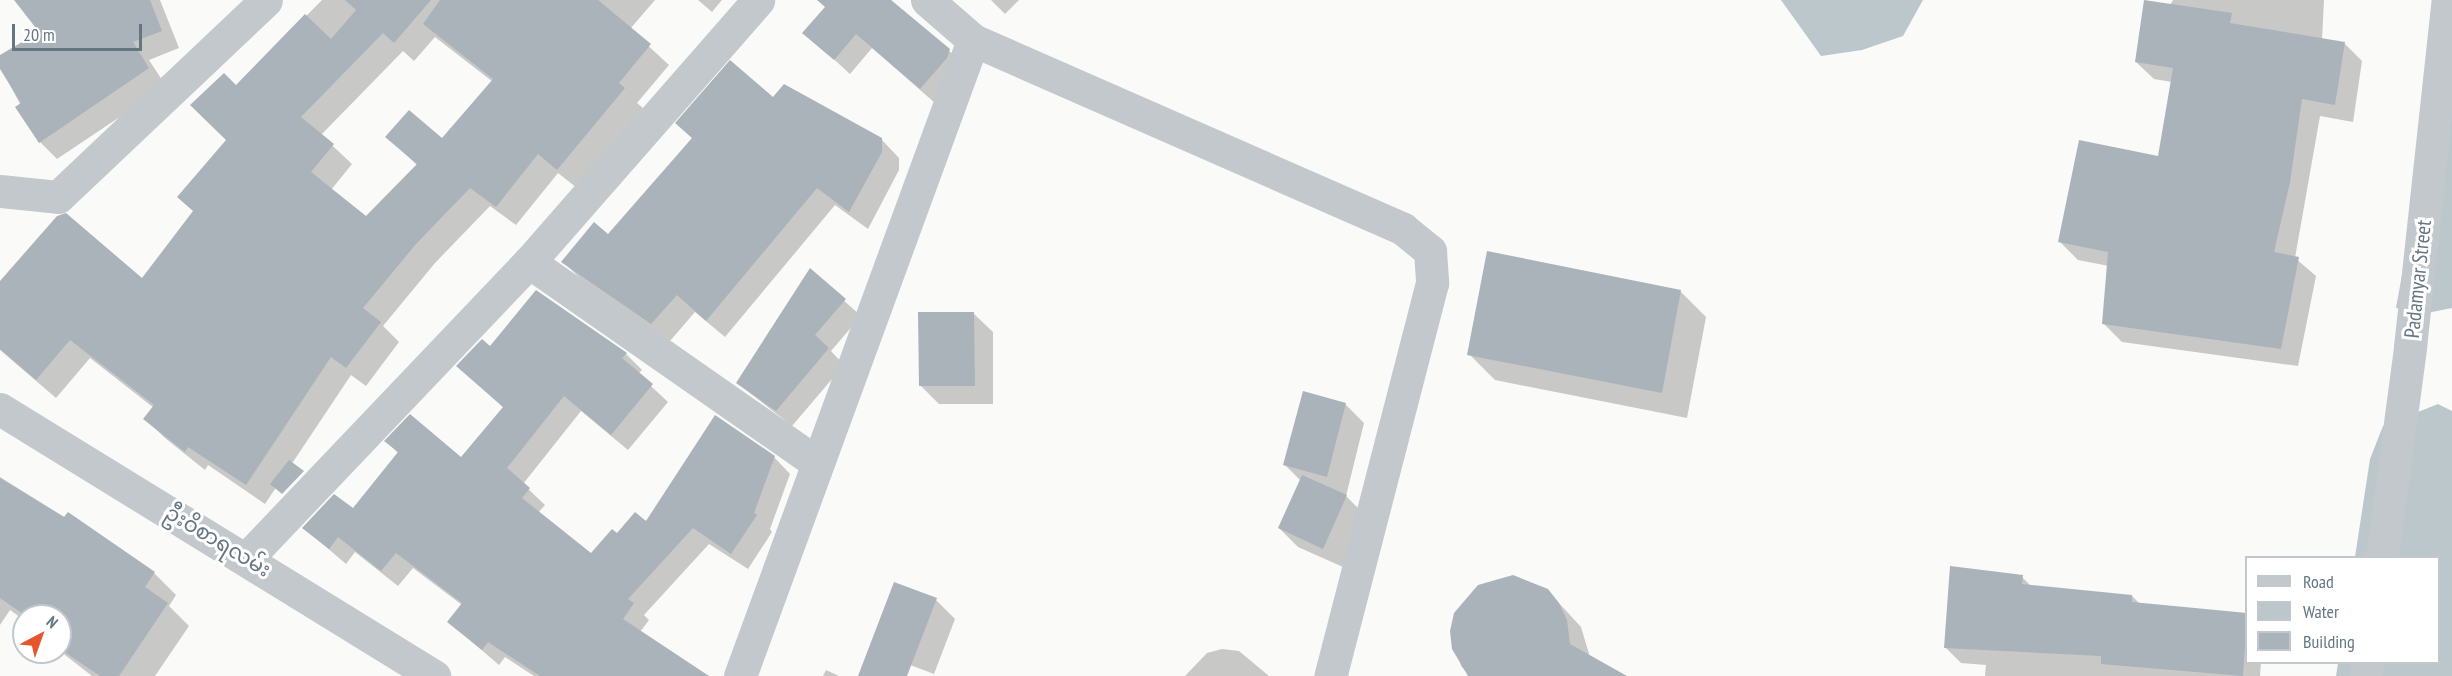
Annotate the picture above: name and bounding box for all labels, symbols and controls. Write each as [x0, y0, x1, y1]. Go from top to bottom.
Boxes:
scale bar [15, 12, 146, 50]
text: 20 m [23, 23, 55, 46]
street label: Padamyar Street [2399, 219, 2437, 339]
street label: ဦးဝိစာရလမ်း [161, 500, 275, 582]
legend [2245, 556, 2440, 664]
text: Road [2303, 570, 2334, 593]
text: Water [2303, 600, 2339, 623]
north arrow [12, 604, 72, 664]
text: N [43, 612, 62, 632]
text: Building [2303, 630, 2355, 653]

